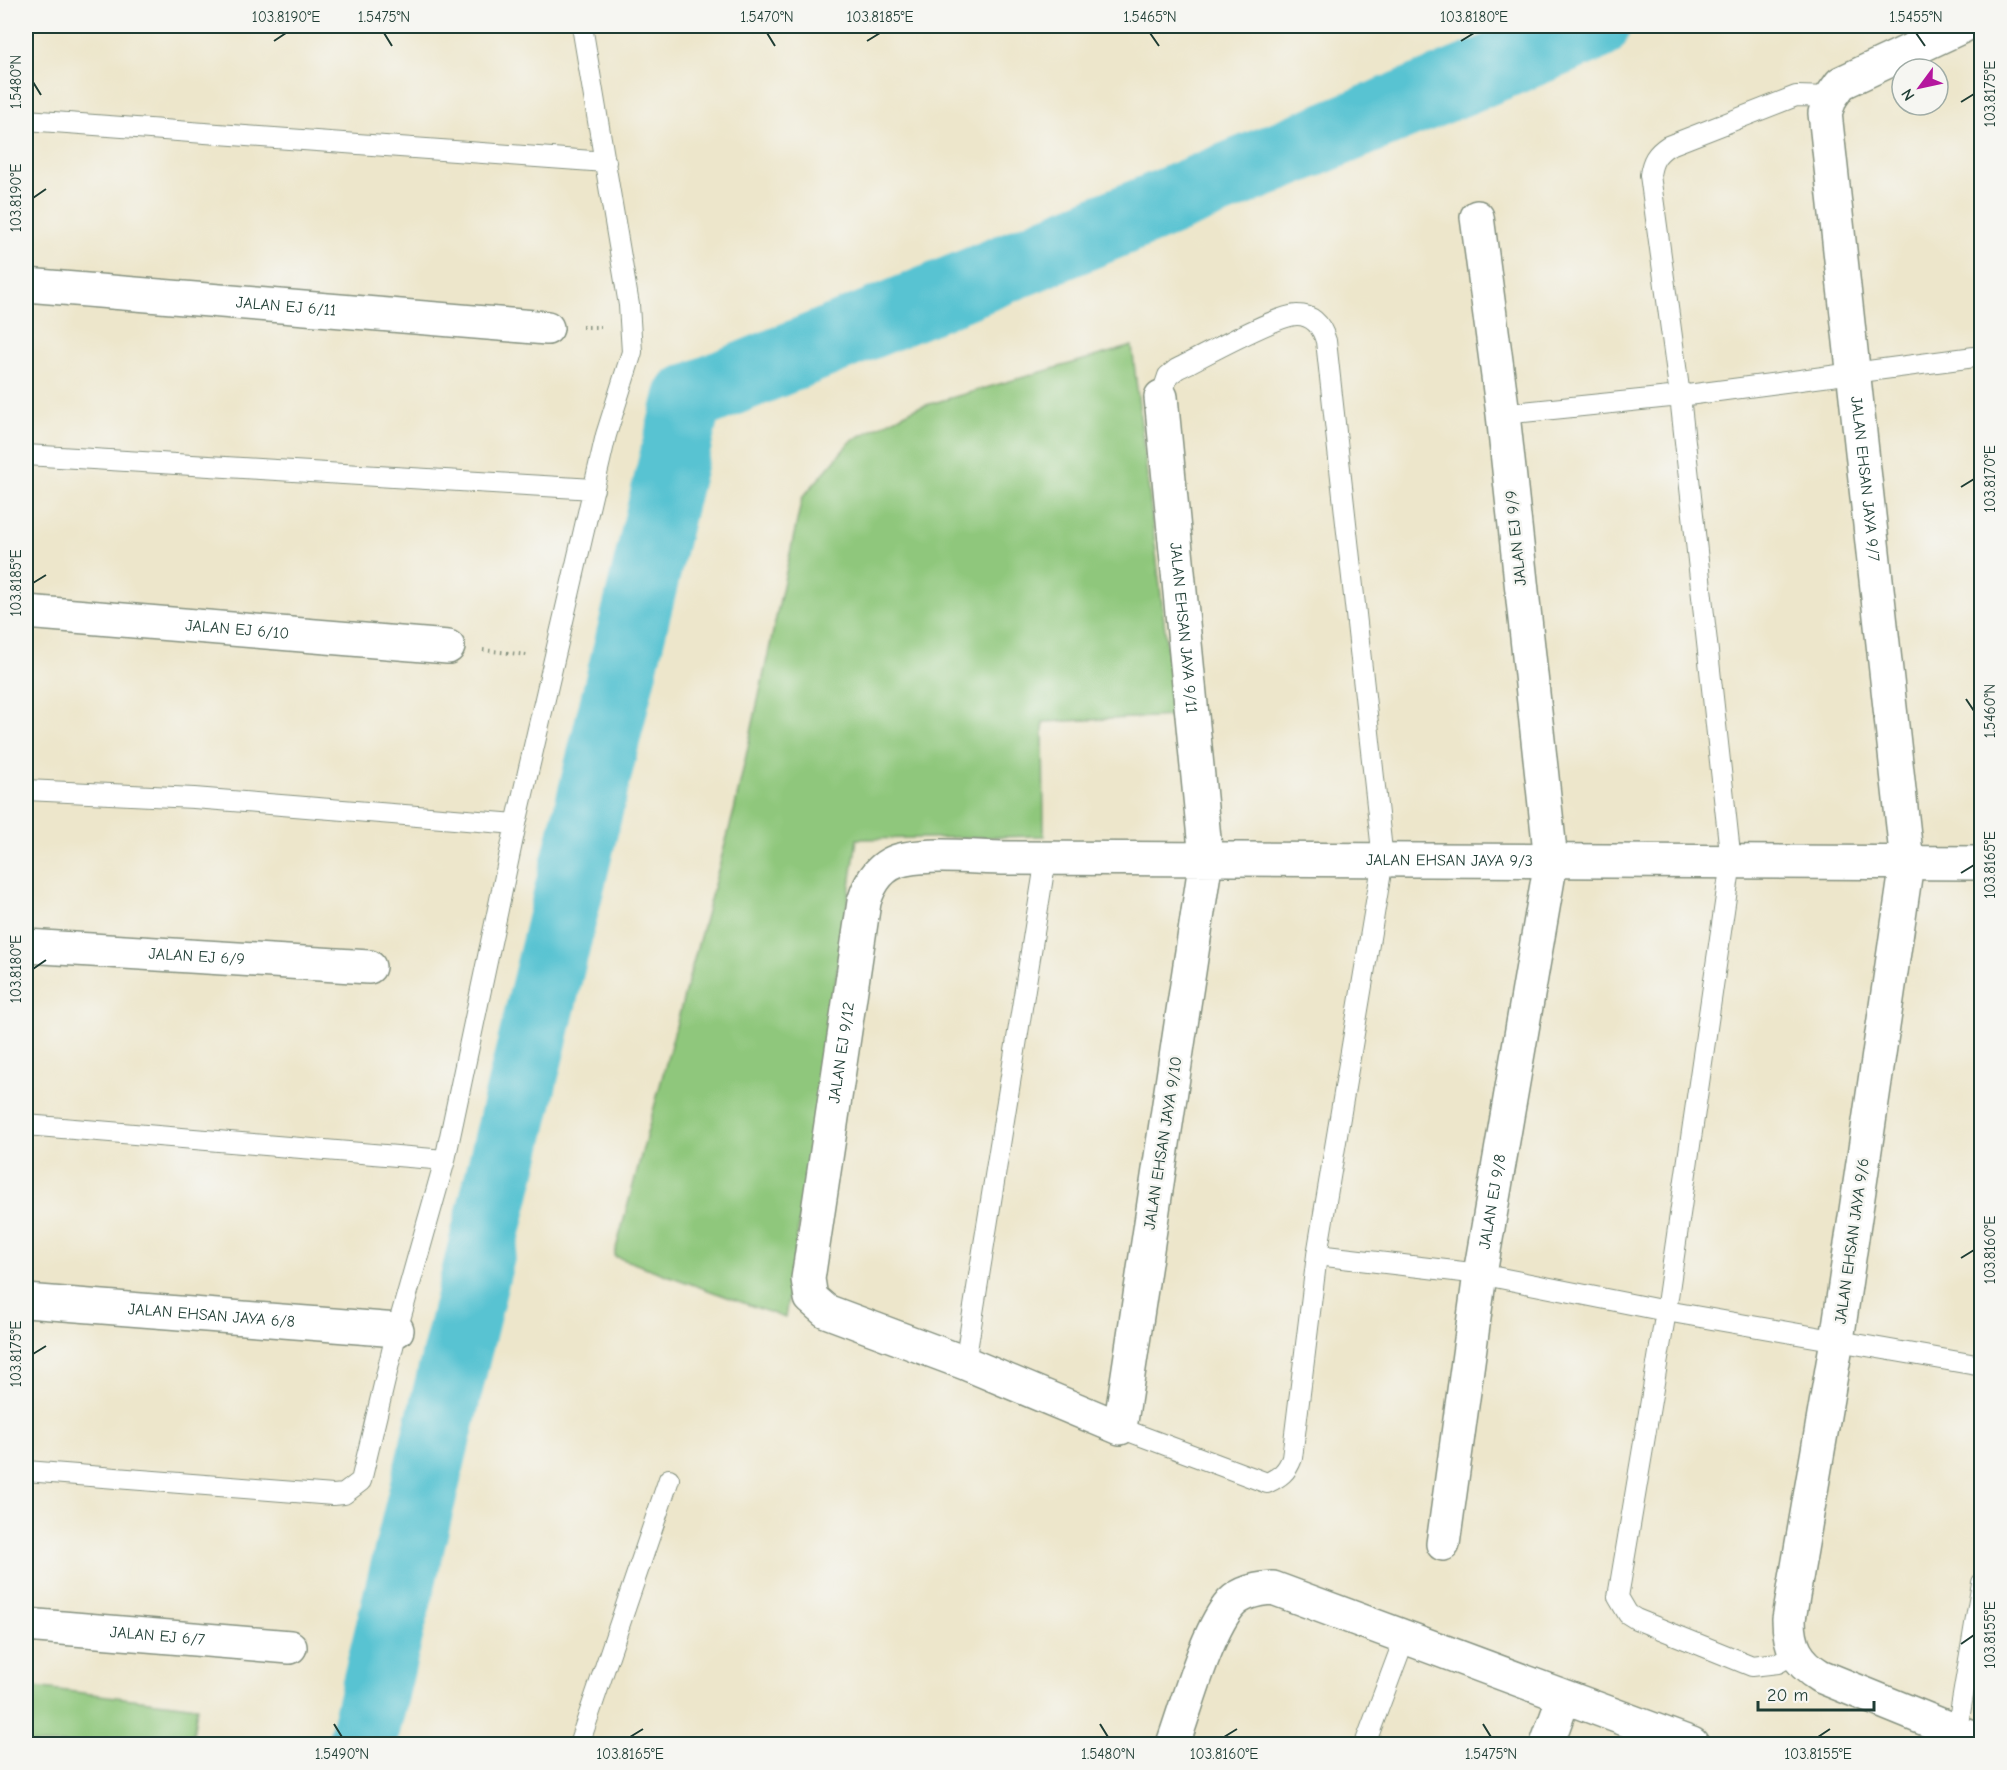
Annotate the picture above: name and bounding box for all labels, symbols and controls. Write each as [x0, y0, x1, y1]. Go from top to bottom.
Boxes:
text: 103.8190°E [252, 8, 320, 26]
text: 1.5475°N [358, 8, 410, 26]
text: 1.5470°N [740, 8, 794, 26]
text: 103.8185°E [846, 8, 914, 26]
text: 1.5465°N [1123, 8, 1177, 26]
text: 103.8180°E [1440, 8, 1508, 26]
text: 1.5455°N [1889, 8, 1943, 26]
text: 1.5480°N [7, 55, 25, 109]
north arrow [1890, 57, 1950, 117]
text: 103.8175°E [1981, 61, 1999, 127]
text: N [1898, 85, 1919, 104]
text: 103.8190°E [7, 164, 25, 232]
street label: JALAN EJ 6/11 [235, 293, 337, 320]
street label: JALAN EHSAN JAYA 9/7 [1847, 395, 1883, 563]
text: 103.8170°E [1981, 445, 1999, 513]
street label: JALAN EJ 9/9 [1502, 489, 1530, 587]
street label: JALAN EHSAN JAYA 9/11 [1166, 542, 1201, 714]
text: 103.8185°E [7, 549, 25, 617]
street label: JALAN EJ 6/10 [185, 616, 290, 643]
text: 1.5460°N [1981, 684, 1999, 738]
text: 103.8165°E [1981, 831, 1999, 899]
street label: JALAN EHSAN JAYA 9/3 [1366, 851, 1533, 870]
text: 103.8180°E [7, 935, 25, 1003]
street label: JALAN EJ 6/9 [148, 945, 245, 968]
street label: JALAN EJ 9/12 [825, 1001, 858, 1105]
street label: JALAN EHSAN JAYA 9/10 [1140, 1055, 1186, 1231]
street label: JALAN EJ 9/8 [1475, 1153, 1509, 1250]
street label: JALAN EHSAN JAYA 9/6 [1831, 1157, 1873, 1325]
text: 103.8160°E [1981, 1216, 1999, 1284]
street label: JALAN EHSAN JAYA 6/8 [127, 1300, 296, 1331]
text: 103.8175°E [7, 1321, 25, 1387]
text: 103.8155°E [1981, 1601, 1999, 1669]
street label: JALAN EJ 6/7 [109, 1623, 206, 1649]
scale bar [1758, 1674, 1874, 1712]
text: 20 m [1767, 1685, 1808, 1706]
text: 1.5490°N [315, 1745, 369, 1763]
text: 103.8165°E [596, 1745, 664, 1763]
text: 1.5480°N [1081, 1745, 1135, 1763]
text: 103.8160°E [1190, 1745, 1258, 1763]
text: 1.5475°N [1465, 1745, 1517, 1763]
text: 103.8155°E [1784, 1745, 1852, 1763]

